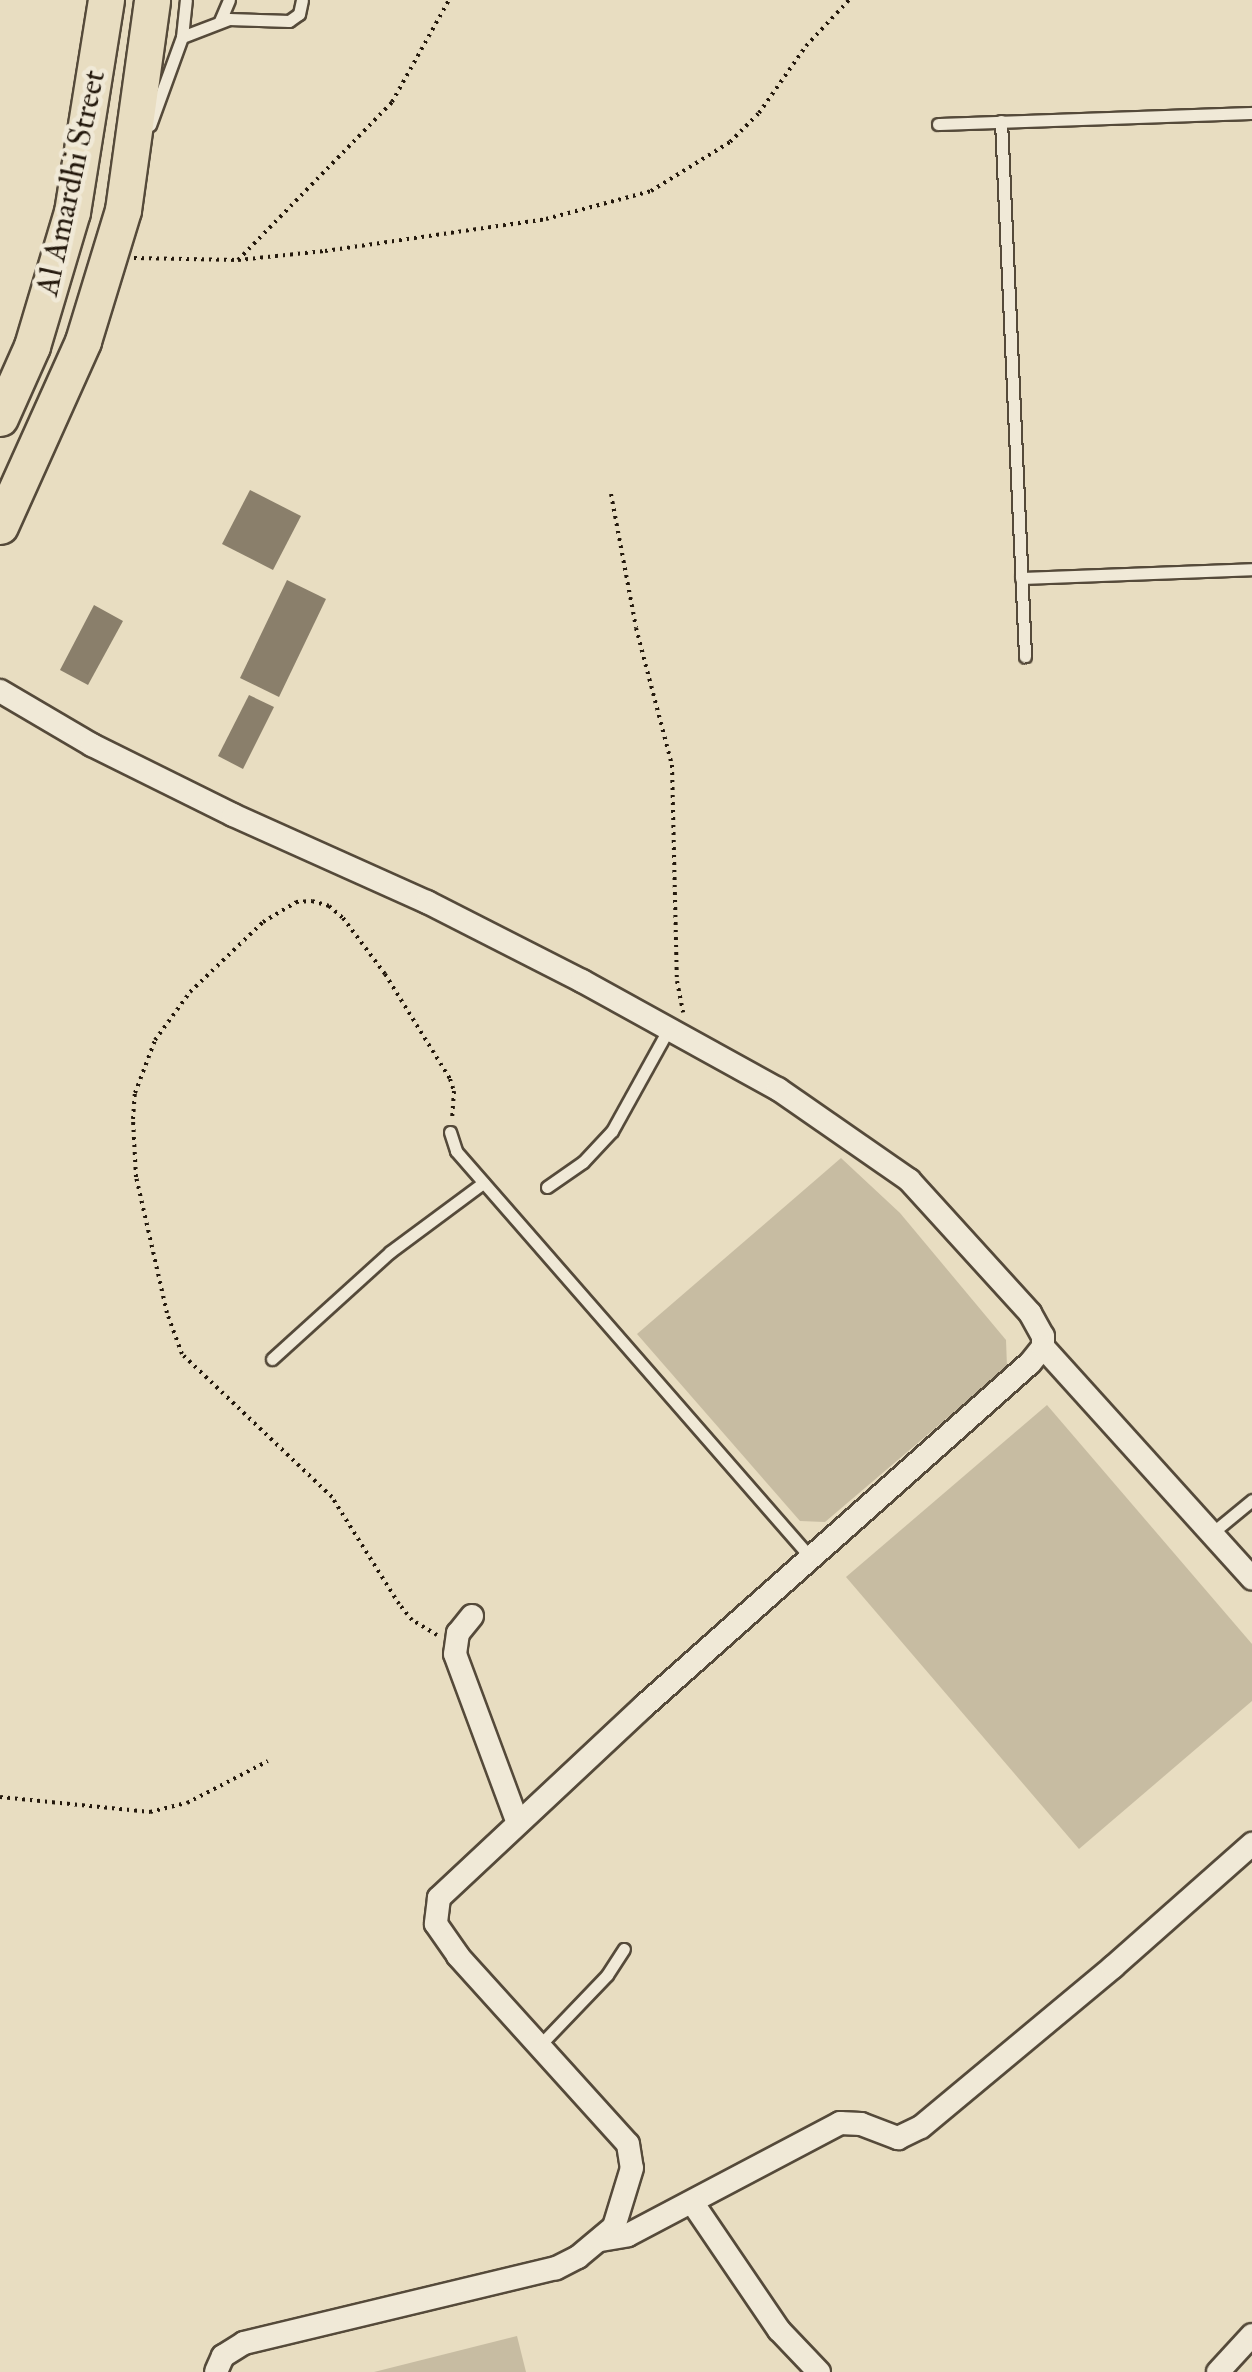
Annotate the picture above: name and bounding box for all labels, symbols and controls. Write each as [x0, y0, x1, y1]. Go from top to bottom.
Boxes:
street label: Al Amardhi Street [28, 66, 114, 300]

